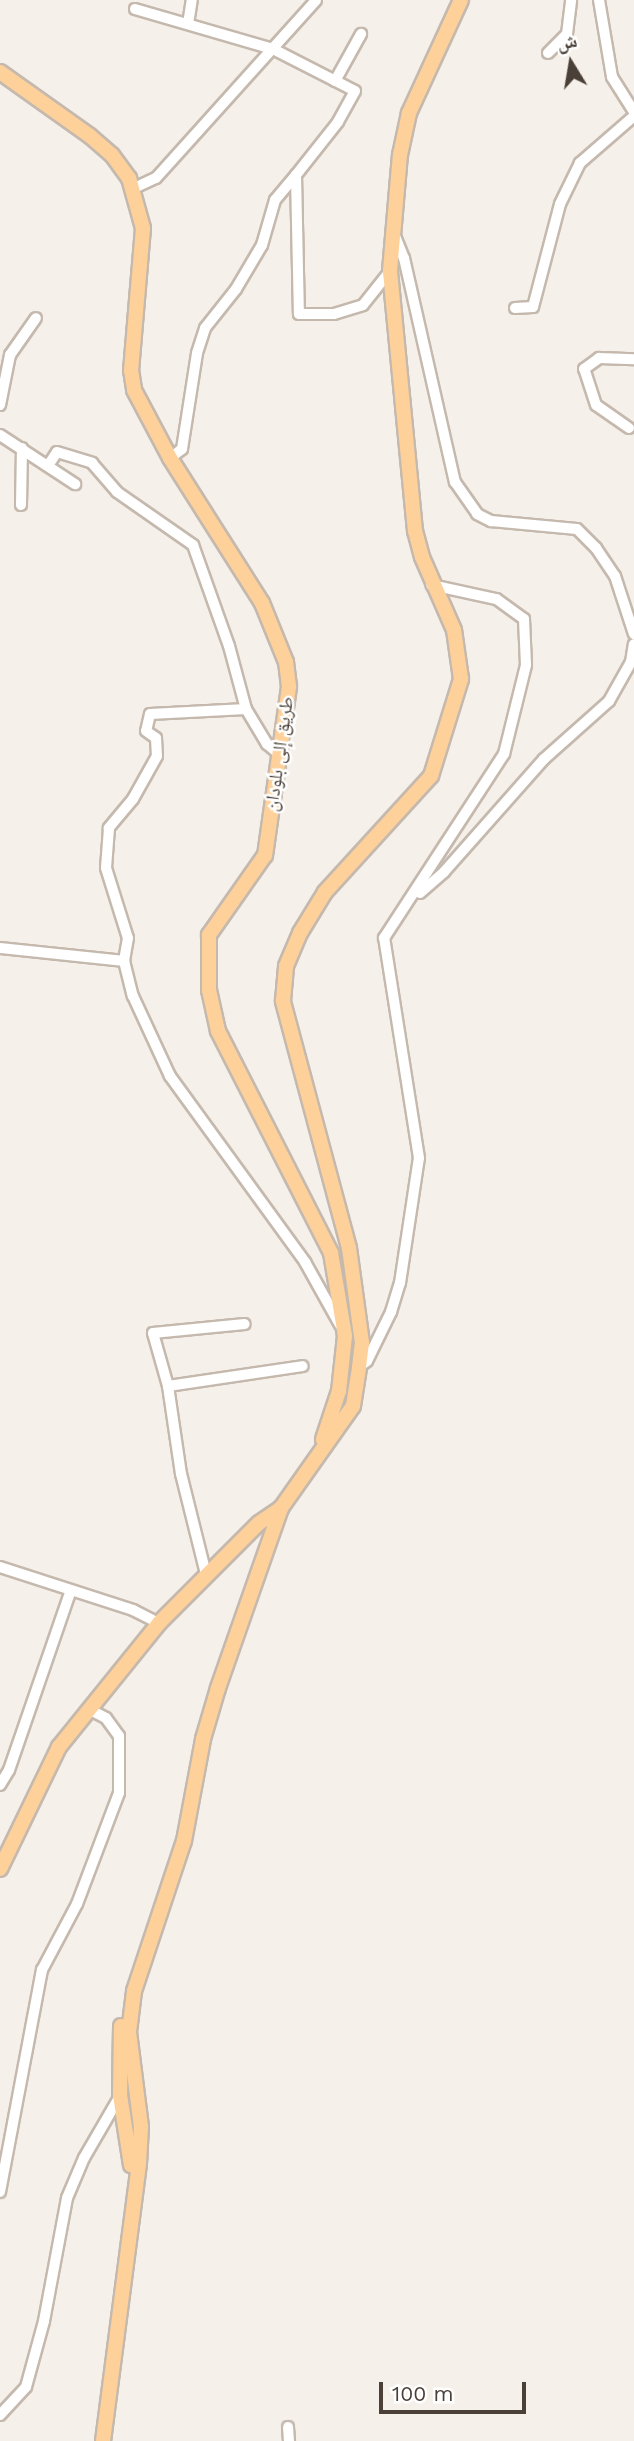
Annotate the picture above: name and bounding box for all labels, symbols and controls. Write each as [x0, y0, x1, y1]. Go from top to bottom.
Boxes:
north arrow [536, 28, 606, 98]
text: ش [555, 29, 579, 55]
street label: طريق إلى بلودان [260, 695, 298, 813]
scale bar [382, 2368, 529, 2412]
text: 100 m [392, 2381, 454, 2406]

